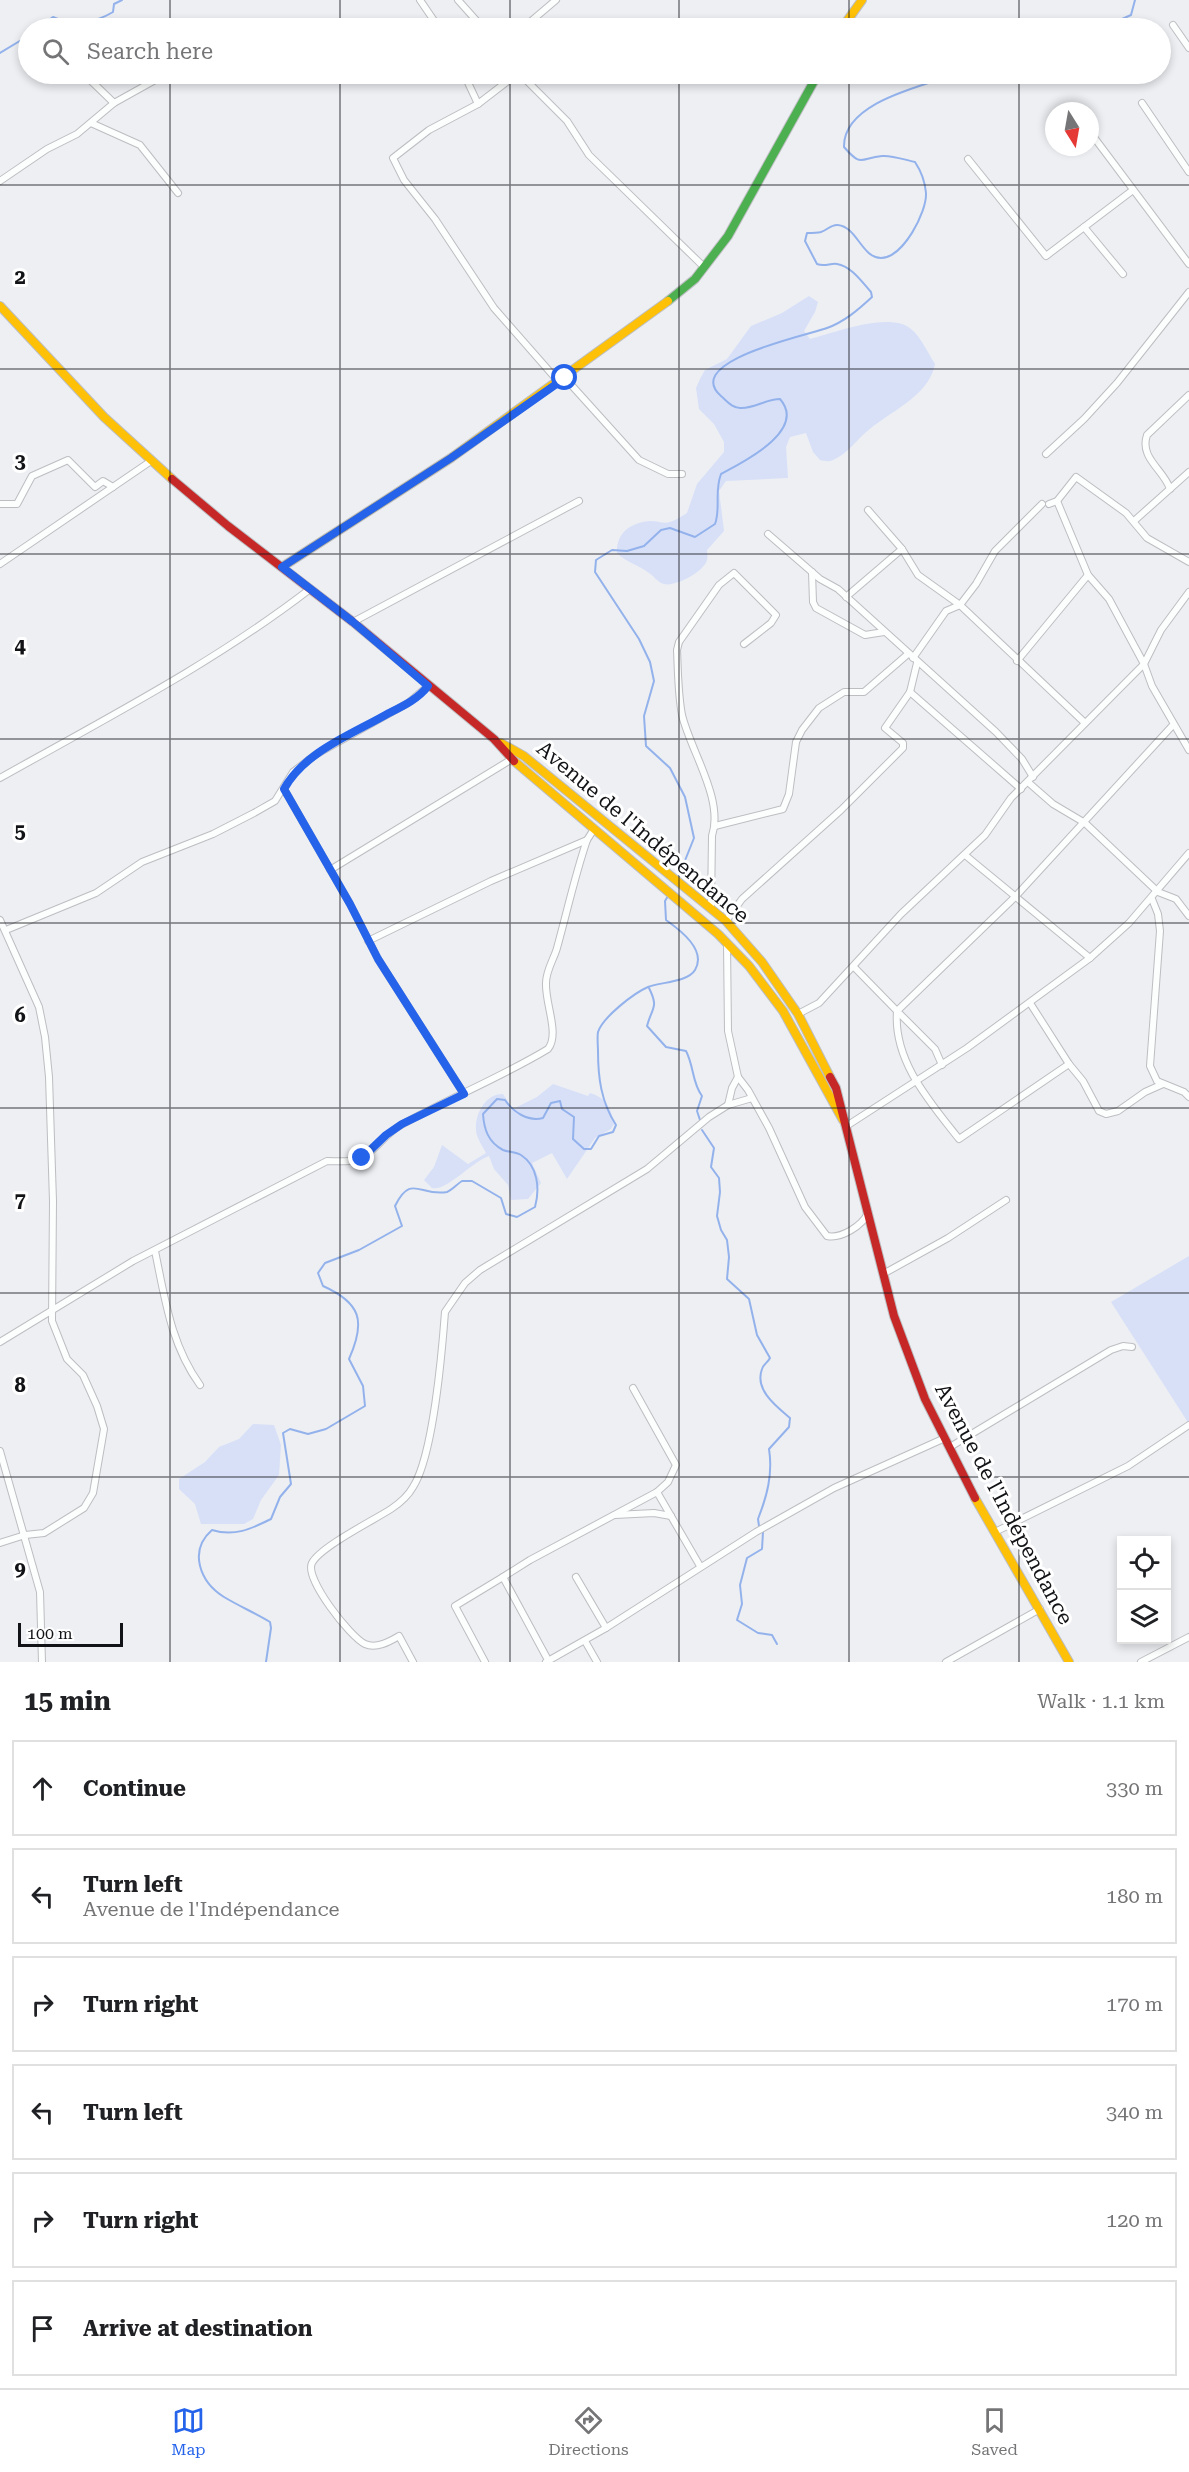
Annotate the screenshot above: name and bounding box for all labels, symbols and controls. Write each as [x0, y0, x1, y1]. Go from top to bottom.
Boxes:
search box [18, 18, 1171, 84]
icon: search [39, 35, 72, 68]
text: Search here [87, 39, 213, 64]
north arrow [1045, 102, 1099, 156]
text: 2 [14, 265, 26, 289]
route start [551, 364, 577, 390]
text: 3 [14, 449, 26, 473]
text: 4 [14, 634, 26, 658]
street label: Avenue de l'Indépendance [532, 736, 754, 928]
text: 5 [14, 819, 26, 843]
text: 6 [14, 1003, 26, 1027]
route end [348, 1144, 374, 1170]
text: 7 [14, 1188, 26, 1212]
text: 8 [14, 1373, 26, 1397]
street label: Avenue de l'Indépendance [930, 1379, 1078, 1629]
map controls [1117, 1536, 1171, 1644]
button: locate [1117, 1536, 1171, 1590]
text: 9 [14, 1557, 26, 1581]
button: layers [1117, 1590, 1171, 1644]
scale bar [18, 1620, 123, 1648]
text: 100 m [27, 1624, 73, 1643]
text: 15 min [24, 1686, 111, 1716]
text: Walk · 1.1 km [1037, 1689, 1165, 1713]
icon: ahead [26, 1772, 59, 1805]
text: Continue [83, 1776, 186, 1801]
text: 330 m [1106, 1776, 1163, 1800]
text: Turn left [83, 1872, 183, 1897]
icon: left [26, 1880, 59, 1913]
text: 180 m [1106, 1884, 1163, 1908]
text: Avenue de l'Indépendance [83, 1897, 340, 1921]
icon: right [26, 1988, 59, 2021]
text: Turn right [83, 1992, 198, 2017]
text: 170 m [1106, 1992, 1163, 2016]
icon: left [26, 2096, 59, 2129]
text: Turn left [83, 2100, 183, 2125]
text: 340 m [1106, 2100, 1163, 2124]
icon: right [26, 2204, 59, 2237]
text: Turn right [83, 2208, 198, 2233]
text: 120 m [1106, 2208, 1163, 2232]
icon: arrive [26, 2312, 59, 2345]
text: Arrive at destination [83, 2316, 312, 2341]
tab: Map [171, 2404, 206, 2459]
tab: Directions [548, 2404, 629, 2459]
tab: Saved [971, 2404, 1018, 2459]

